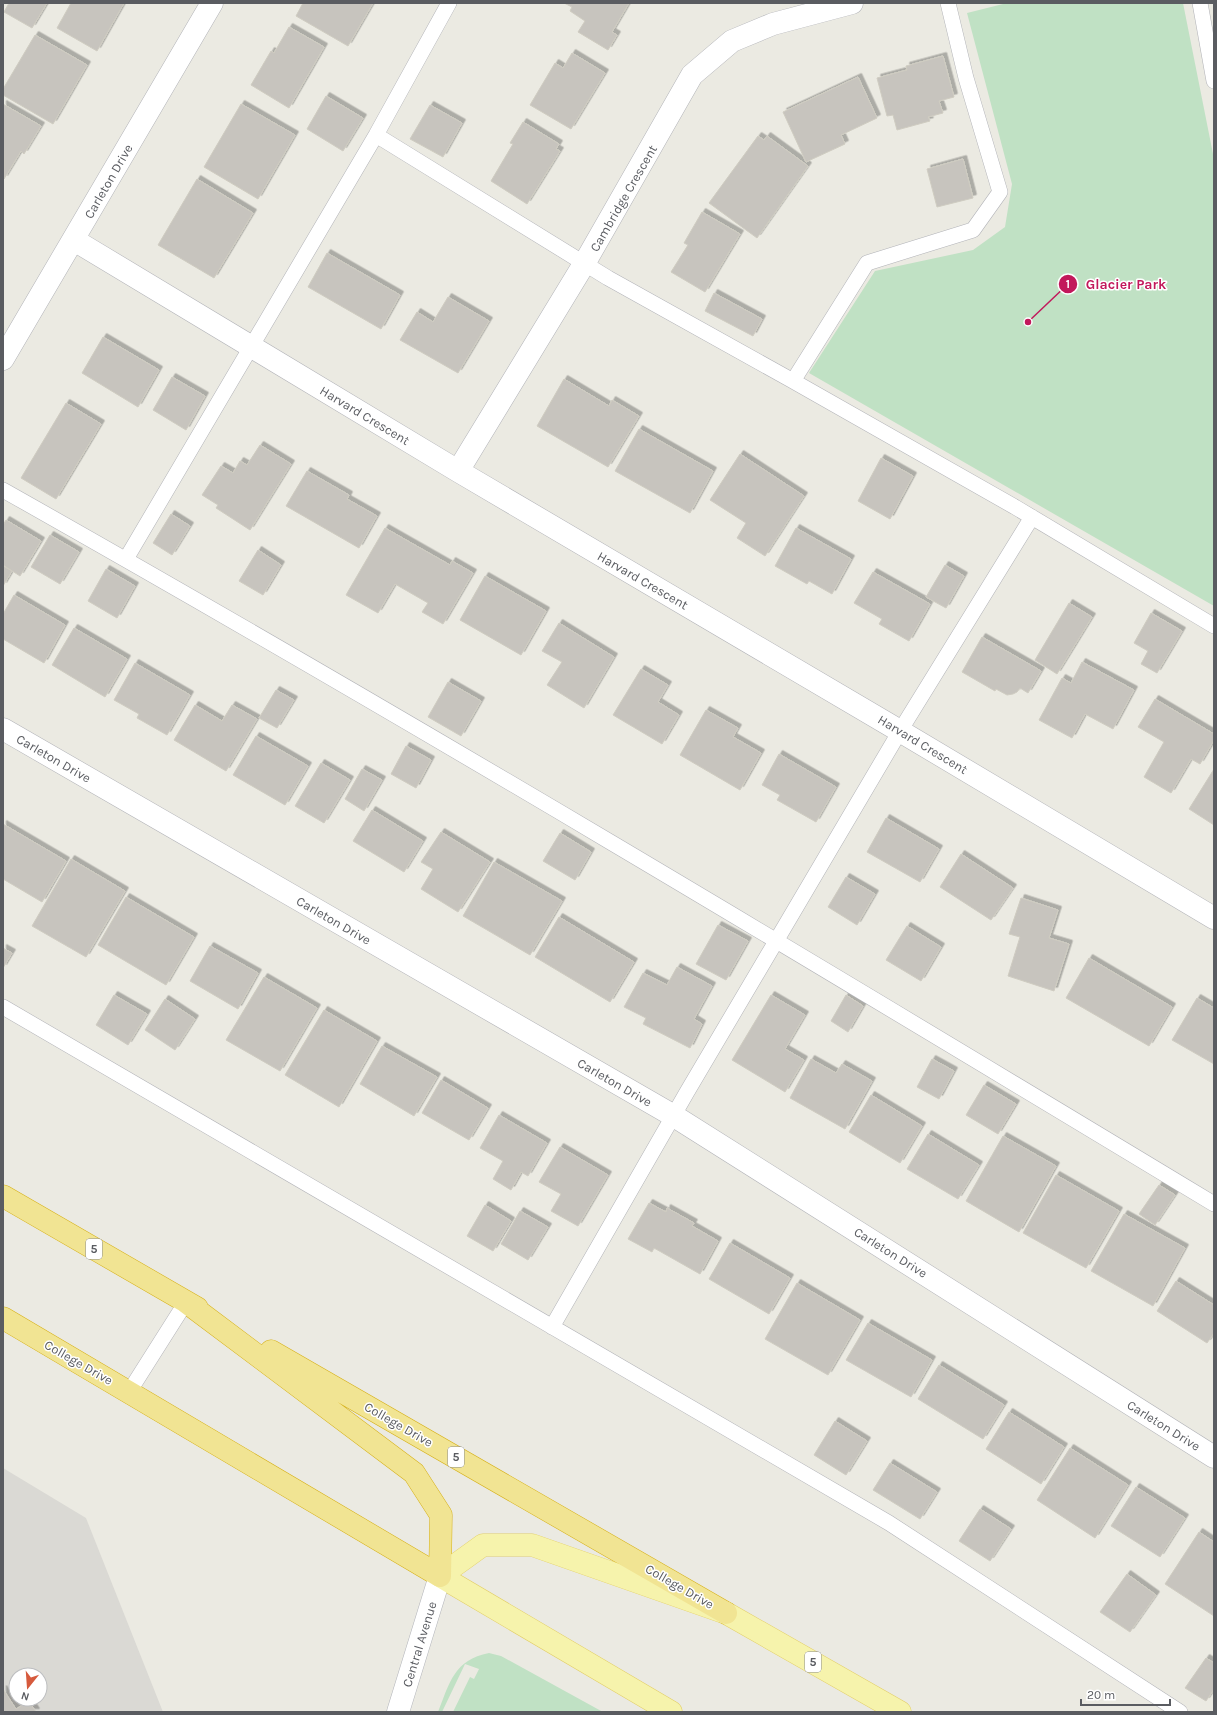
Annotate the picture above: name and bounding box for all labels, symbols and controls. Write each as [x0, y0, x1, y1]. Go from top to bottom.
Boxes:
street label: Carleton Drive [81, 141, 136, 221]
street label: Cambridge Crescent [587, 142, 660, 254]
callout: Glacier Park [1058, 271, 1174, 297]
text: Glacier Park [1086, 276, 1167, 293]
text: 1 [1066, 277, 1070, 291]
street label: Harvard Crescent [317, 383, 412, 448]
street label: Harvard Crescent [595, 548, 691, 612]
street label: Harvard Crescent [875, 712, 970, 777]
street label: Carleton Drive [14, 731, 94, 786]
street label: Carleton Drive [294, 893, 374, 948]
street label: Carleton Drive [575, 1055, 655, 1110]
street label: Carleton Drive [851, 1224, 930, 1281]
road number: 5 [86, 1239, 102, 1259]
street label: College Drive [42, 1337, 116, 1388]
street label: Carleton Drive [1124, 1397, 1203, 1454]
street label: College Drive [362, 1399, 436, 1450]
road number: 5 [448, 1447, 464, 1467]
street label: College Drive [643, 1561, 717, 1612]
street label: Central Avenue [399, 1599, 440, 1689]
road number: 5 [805, 1652, 821, 1672]
north arrow [8, 1667, 48, 1707]
scale bar [1081, 1681, 1170, 1707]
text: 20 m [1087, 1688, 1115, 1702]
text: N [20, 1689, 31, 1703]

